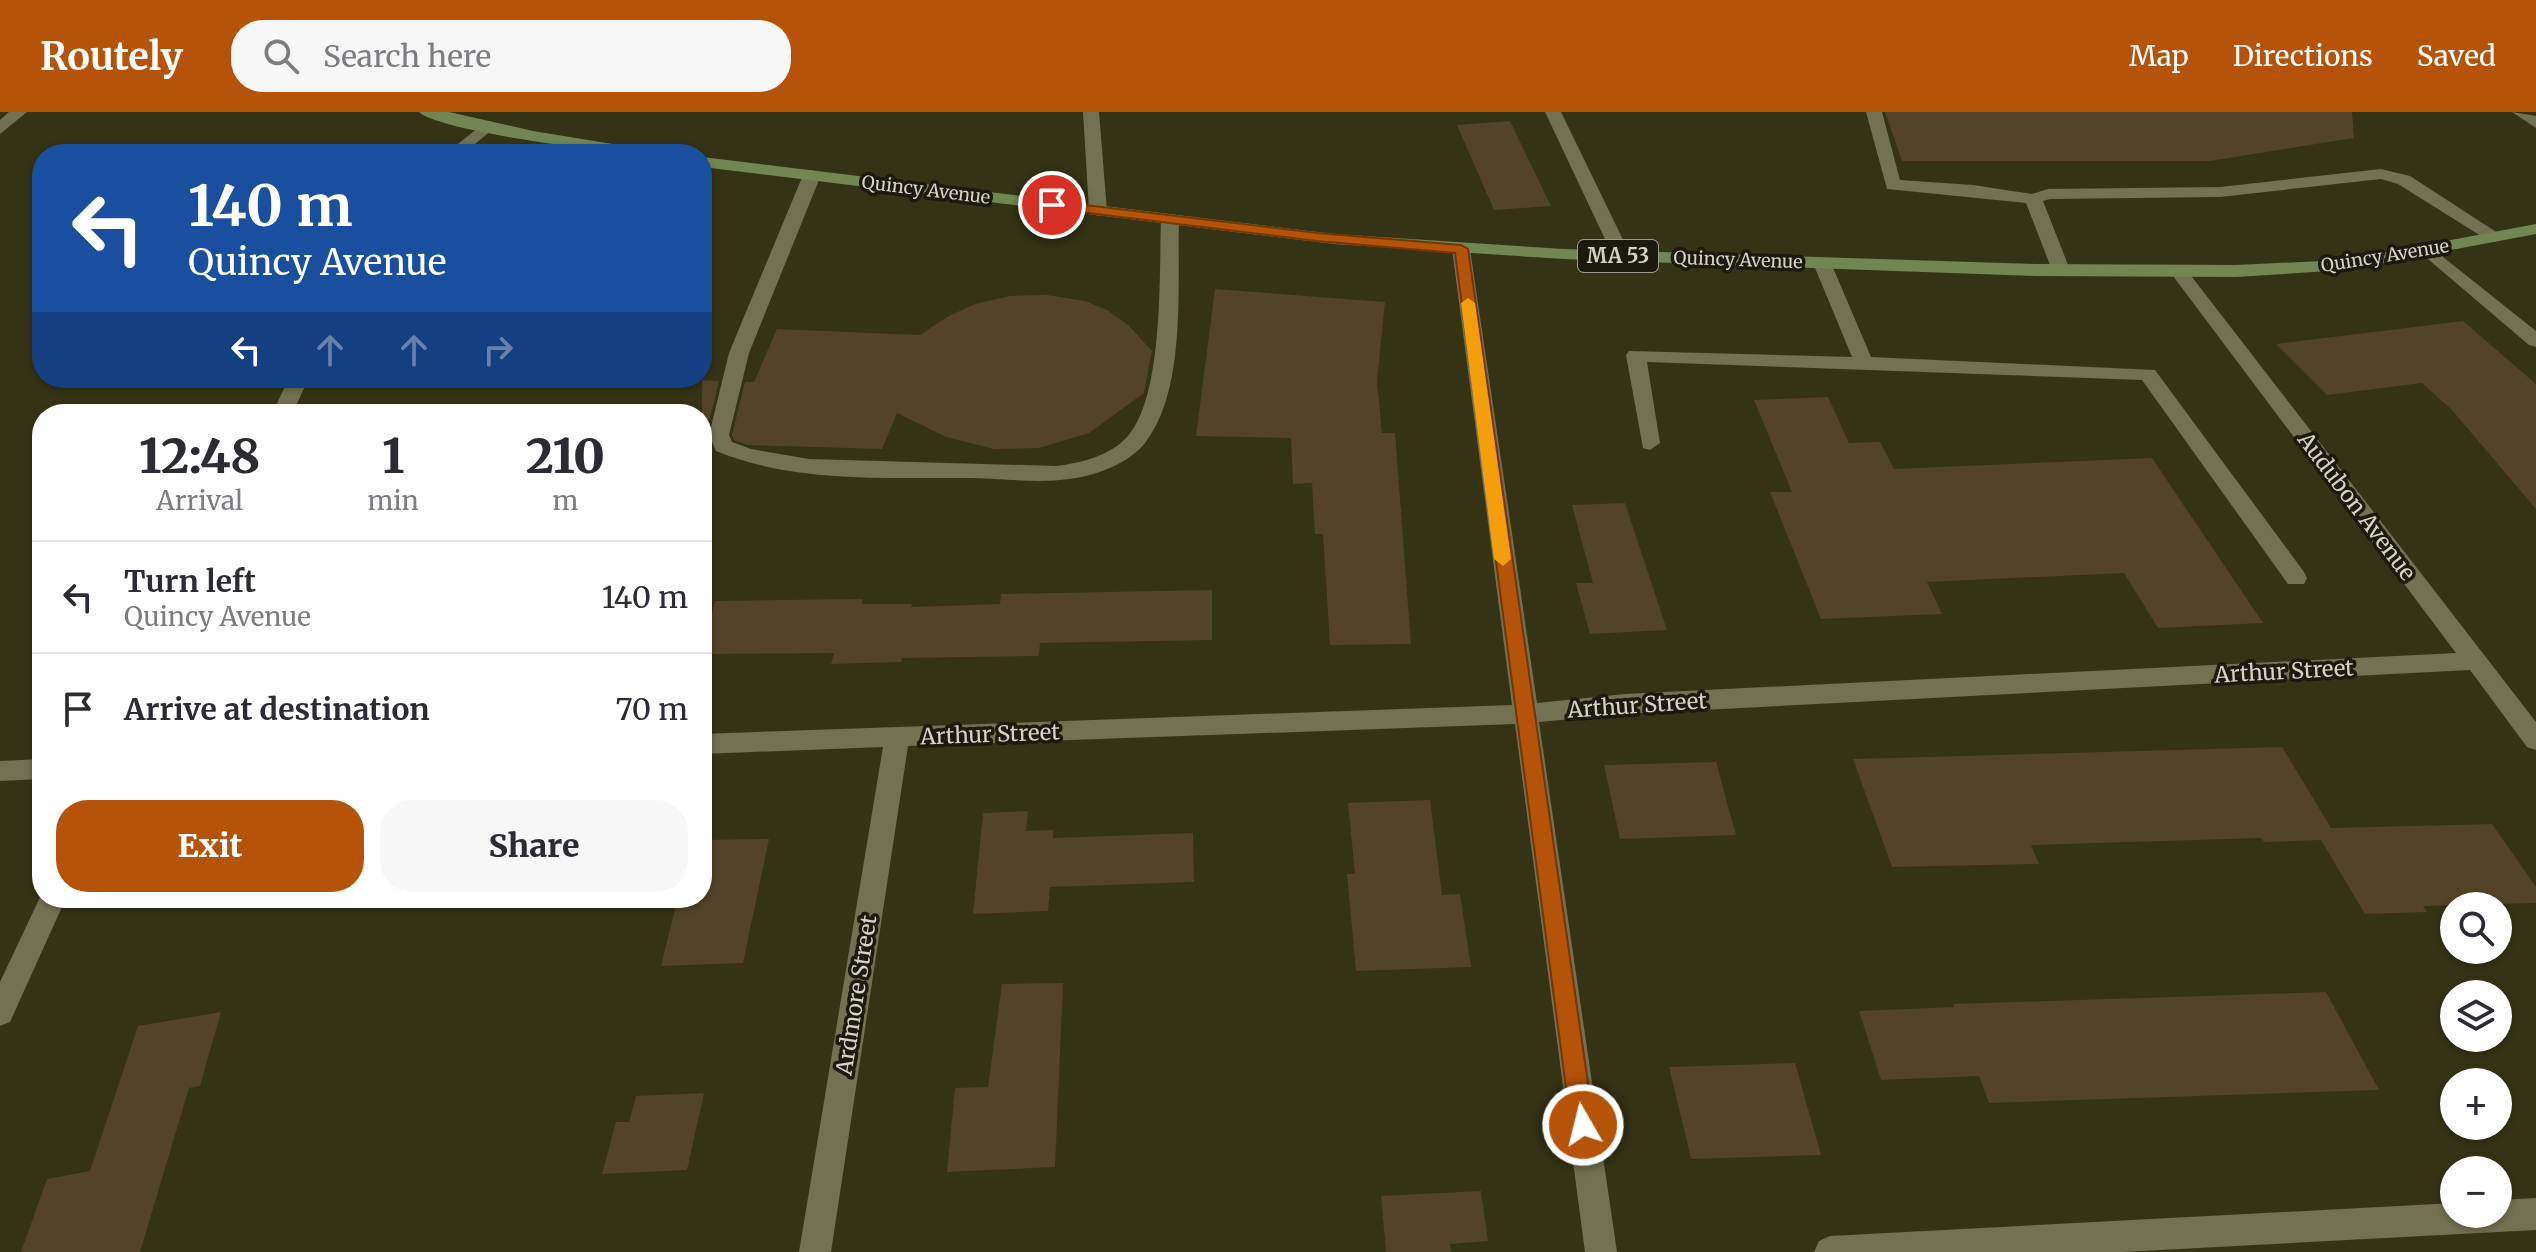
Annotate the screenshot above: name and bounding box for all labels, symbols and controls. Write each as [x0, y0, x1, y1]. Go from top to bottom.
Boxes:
search box [231, 20, 791, 92]
text: Routely [40, 33, 183, 80]
icon: search [259, 34, 303, 78]
text: Search here [323, 37, 491, 75]
text: Map [2129, 38, 2189, 74]
text: Directions [2233, 38, 2373, 74]
text: Saved [2417, 38, 2496, 74]
street label: Quincy Avenue [860, 170, 992, 209]
text: 140 m [188, 171, 353, 241]
pin [1018, 171, 1086, 239]
icon: left [56, 176, 160, 280]
icon: arrive [1030, 183, 1074, 227]
street label: Quincy Avenue [2319, 234, 2451, 277]
text: Quincy Avenue [188, 240, 447, 285]
road number: MA 53 [1578, 240, 1658, 272]
street label: Quincy Avenue [1673, 246, 1803, 273]
icon: left [224, 328, 268, 372]
icon: ahead [308, 328, 352, 372]
icon: ahead [392, 328, 436, 372]
icon: right [476, 328, 520, 372]
street label: Audubon Avenue [2291, 425, 2422, 586]
text: 12:48 [139, 426, 261, 486]
text: 1 [382, 426, 404, 486]
text: 210 [526, 426, 605, 486]
text: Arrival [156, 484, 243, 517]
text: min [367, 484, 419, 517]
text: m [553, 484, 578, 517]
text: Turn left [124, 562, 256, 600]
icon: left [56, 575, 100, 619]
text: 140 m [602, 578, 688, 616]
text: Quincy Avenue [124, 600, 311, 633]
street label: Arthur Street [2213, 653, 2355, 689]
street label: Arthur Street [1565, 686, 1708, 724]
icon: arrive [56, 687, 100, 731]
text: Arrive at destination [124, 690, 430, 728]
text: 70 m [615, 690, 688, 728]
street label: Arthur Street [919, 718, 1061, 750]
button: Exit [56, 800, 364, 892]
button: Share [380, 800, 688, 892]
map controls [2440, 892, 2512, 1228]
button: search [2440, 892, 2512, 964]
street label: Ardmore Street [829, 913, 883, 1078]
button: layers [2440, 980, 2512, 1052]
button: + [2440, 1068, 2512, 1140]
position arrow [1541, 1083, 1625, 1167]
button: − [2440, 1156, 2512, 1228]

